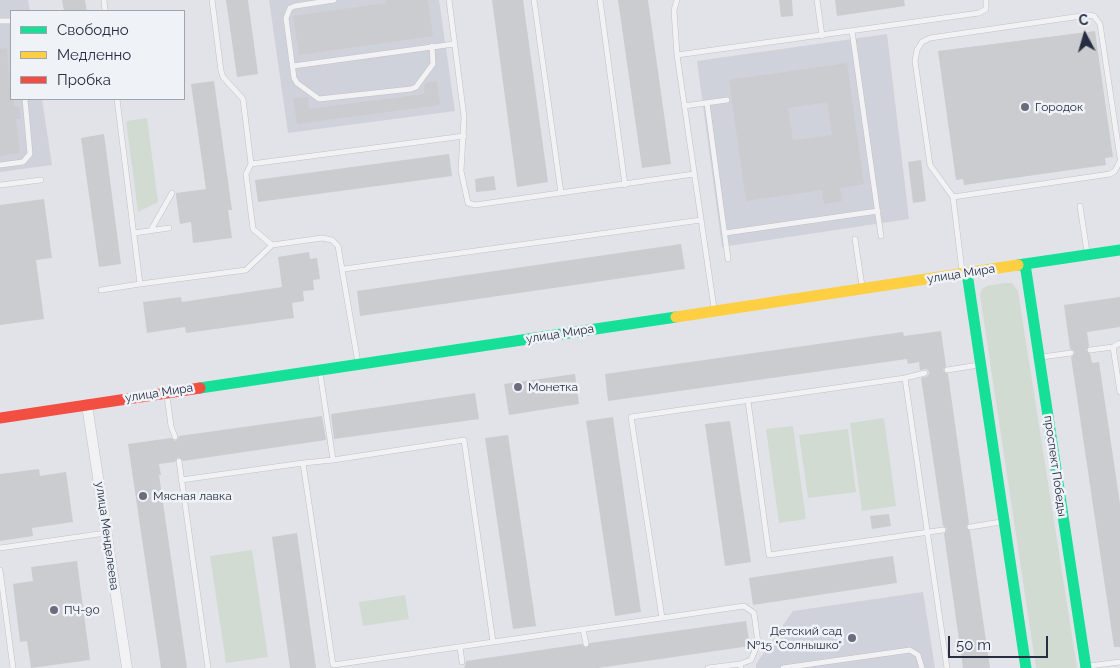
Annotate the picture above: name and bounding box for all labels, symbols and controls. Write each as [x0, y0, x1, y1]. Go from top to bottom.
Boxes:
legend [10, 10, 185, 100]
north arrow [1060, 10, 1110, 60]
text: С [1078, 12, 1089, 29]
text: Свободно [57, 21, 129, 39]
text: Медленно [57, 46, 131, 64]
text: Пробка [57, 71, 111, 89]
place label: Городок [1035, 100, 1083, 114]
marker: Городок [1019, 101, 1031, 113]
street label: улица Мира [926, 262, 996, 286]
street label: улица Мира [525, 322, 595, 346]
place label: Монетка [528, 380, 578, 394]
street label: улица Мира [124, 381, 194, 405]
marker: Монетка [512, 381, 524, 393]
street label: проспект Победы [1041, 415, 1069, 517]
street label: улица Менделеева [92, 481, 122, 591]
place label: Мясная лавка [153, 489, 232, 503]
marker: Мясная лавка [137, 490, 149, 502]
place label: ПЧ-90 [64, 603, 100, 617]
marker: ПЧ-90 [48, 604, 60, 616]
place label: Детский сад №15 "Солнышко" [747, 624, 842, 652]
scale bar [950, 626, 1050, 658]
marker: Детский сад №15 "Солнышко" [846, 632, 858, 644]
text: 50 m [956, 636, 991, 654]

